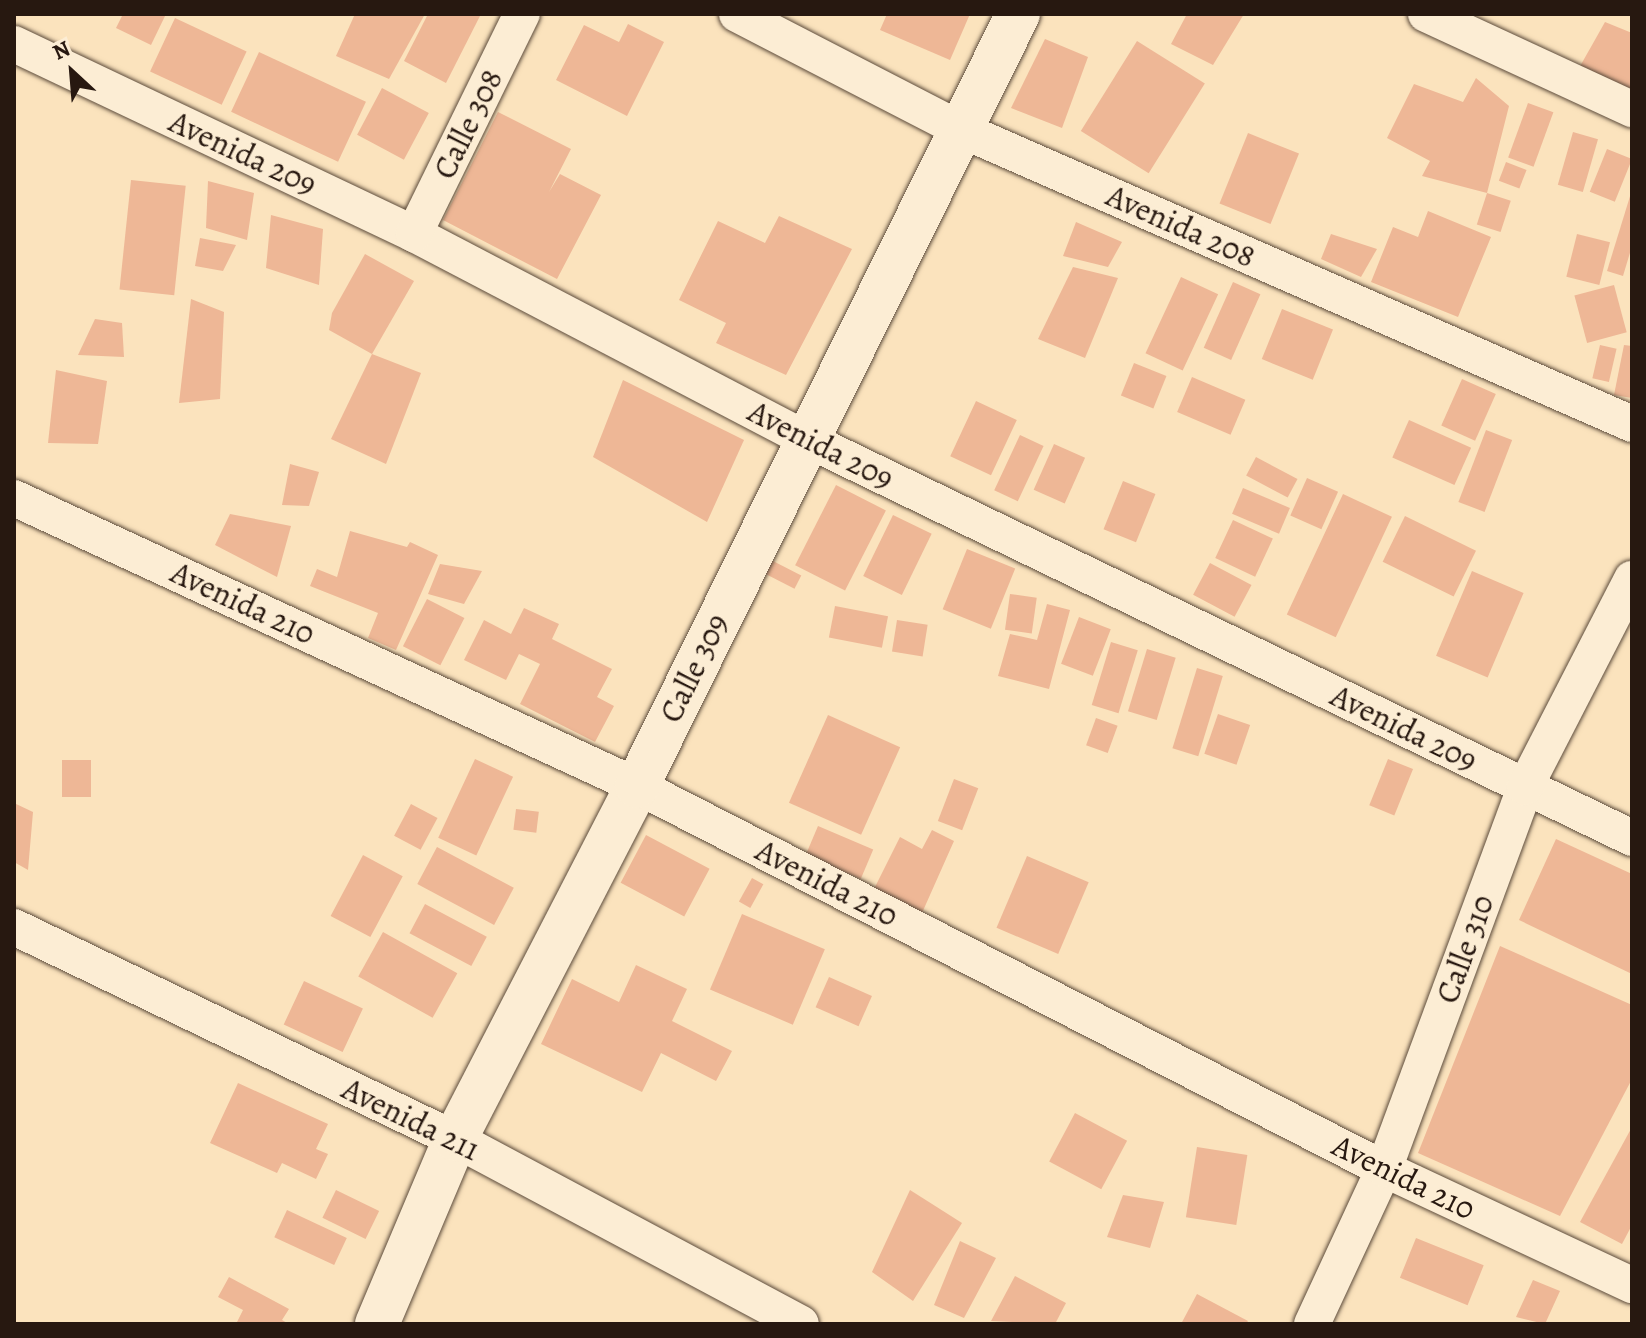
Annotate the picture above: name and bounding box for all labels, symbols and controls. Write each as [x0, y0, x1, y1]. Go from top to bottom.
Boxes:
north arrow [32, 32, 112, 112]
text: N [48, 33, 75, 67]
street label: Calle 308 [425, 63, 511, 185]
street label: Avenida 209 [163, 102, 323, 204]
street label: Avenida 208 [1101, 176, 1261, 276]
street label: Avenida 209 [742, 392, 900, 498]
street label: Avenida 210 [165, 553, 321, 653]
street label: Calle 309 [651, 607, 737, 729]
street label: Avenida 209 [1325, 676, 1483, 780]
street label: Avenida 210 [750, 831, 904, 935]
street label: Calle 310 [1428, 890, 1502, 1008]
street label: Avenida 211 [336, 1069, 486, 1169]
street label: Avenida 210 [1326, 1126, 1482, 1228]

